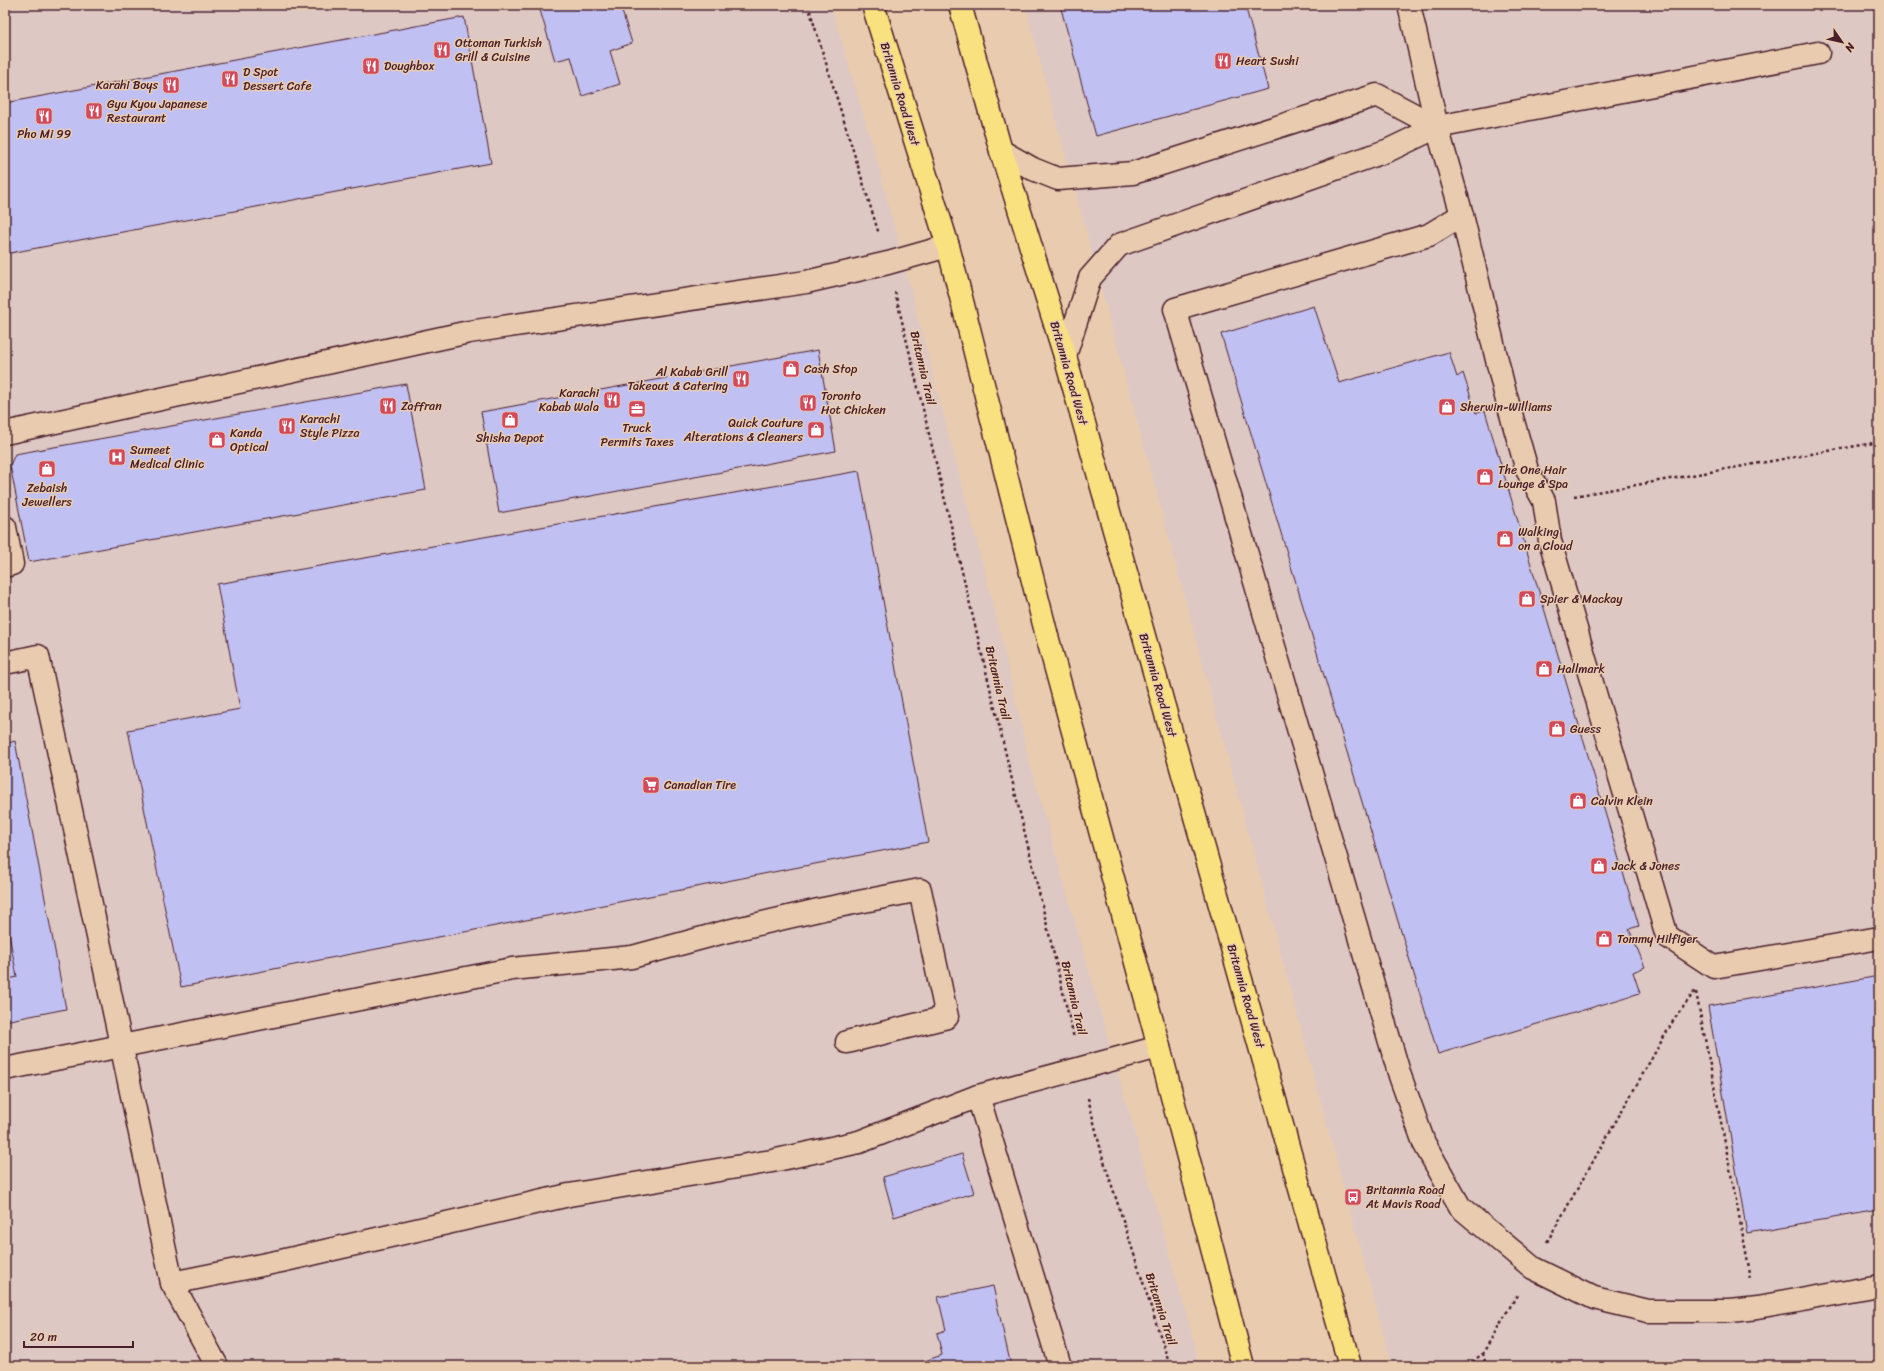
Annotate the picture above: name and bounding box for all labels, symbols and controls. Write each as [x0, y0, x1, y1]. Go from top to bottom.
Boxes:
north arrow [1822, 22, 1862, 62]
place label: Ottoman Turkish Grill & Cuisine [455, 32, 542, 68]
text: N [1840, 38, 1860, 56]
street label: Britannia Road West [874, 39, 927, 150]
restaurant icon: Ottoman Turkish Grill & Cuisine [432, 40, 452, 60]
place label: Heart Sushi [1236, 50, 1299, 72]
restaurant icon: Heart Sushi [1213, 51, 1233, 71]
place label: Doughbox [384, 55, 435, 77]
restaurant icon: Doughbox [361, 56, 381, 76]
place label: D Spot Dessert Cafe [243, 61, 312, 97]
restaurant icon: D Spot Dessert Cafe [220, 69, 240, 89]
place label: Karahi Boys [96, 74, 158, 96]
restaurant icon: Karahi Boys [161, 75, 181, 95]
place label: Gyu Kyou Japanese Restaurant [107, 93, 207, 129]
restaurant icon: Gyu Kyou Japanese Restaurant [84, 101, 104, 121]
restaurant icon: Pho Mi 99 [34, 106, 54, 126]
place label: Pho Mi 99 [17, 123, 71, 145]
street label: Britannia Road West [1044, 318, 1095, 429]
street label: Britannia Trail [904, 329, 942, 408]
place label: Cash Stop [804, 358, 858, 380]
shop icon: Cash Stop [781, 359, 801, 379]
place label: Al Kabab Grill Takeout & Catering [627, 361, 729, 397]
restaurant icon: Al Kabab Grill Takeout & Catering [731, 369, 751, 389]
place label: Karachi Kabab Wala [539, 382, 600, 418]
place label: Toronto Hot Chicken [821, 385, 886, 421]
restaurant icon: Karachi Kabab Wala [602, 390, 622, 410]
restaurant icon: Toronto Hot Chicken [798, 393, 818, 413]
place label: Zaffran [401, 395, 442, 417]
restaurant icon: Zaffran [378, 396, 398, 416]
place label: Sherwin-Williams [1460, 396, 1553, 418]
shop icon: Sherwin-Williams [1437, 397, 1457, 417]
office icon: Truck Permits Taxes [627, 399, 647, 419]
place label: Karachi Style Pizza [300, 408, 360, 444]
shop icon: Shisha Depot [500, 410, 520, 430]
place label: Quick Couture Alterations & Cleaners [683, 412, 803, 448]
restaurant icon: Karachi Style Pizza [277, 416, 297, 436]
place label: Truck Permits Taxes [600, 417, 674, 453]
shop icon: Quick Couture Alterations & Cleaners [806, 420, 826, 440]
place label: Kanda Optical [230, 422, 269, 458]
place label: Shisha Depot [476, 427, 544, 449]
shop icon: Kanda Optical [207, 430, 227, 450]
place label: Sumeet Medical Clinic [130, 439, 204, 475]
hospital icon: Sumeet Medical Clinic [107, 447, 127, 467]
shop icon: Zebaish Jewellers [37, 459, 57, 479]
place label: The One Hair Lounge & Spa [1498, 459, 1568, 495]
shop icon: The One Hair Lounge & Spa [1475, 467, 1495, 487]
place label: Zebaish Jewellers [21, 477, 72, 513]
place label: Walking on a Cloud [1518, 521, 1573, 557]
shop icon: Walking on a Cloud [1495, 529, 1515, 549]
place label: Spier & Mackay [1540, 588, 1623, 610]
shop icon: Spier & Mackay [1517, 589, 1537, 609]
street label: Britannia Road West [1133, 630, 1184, 741]
street label: Britannia Trail [979, 644, 1017, 723]
place label: Hallmark [1557, 658, 1606, 680]
shop icon: Hallmark [1534, 659, 1554, 679]
place label: Guess [1570, 718, 1602, 740]
shop icon: Guess [1547, 719, 1567, 739]
place label: Canadian Tire [664, 774, 736, 796]
supermarket icon: Canadian Tire [641, 775, 661, 795]
place label: Calvin Klein [1591, 790, 1653, 812]
shop icon: Calvin Klein [1568, 791, 1588, 811]
place label: Jack & Jones [1611, 855, 1680, 877]
shop icon: Jack & Jones [1589, 856, 1609, 876]
place label: Tommy Hilfiger [1617, 928, 1698, 950]
shop icon: Tommy Hilfiger [1594, 929, 1614, 949]
street label: Britannia Road West [1221, 941, 1272, 1052]
street label: Britannia Trail [1055, 959, 1093, 1038]
place label: Britannia Road At Mavis Road [1365, 1179, 1446, 1215]
bus stop icon: Britannia Road At Mavis Road [1343, 1187, 1363, 1207]
street label: Britannia Trail [1139, 1270, 1183, 1349]
scale bar [24, 1323, 133, 1349]
text: 20 m [30, 1326, 57, 1348]

